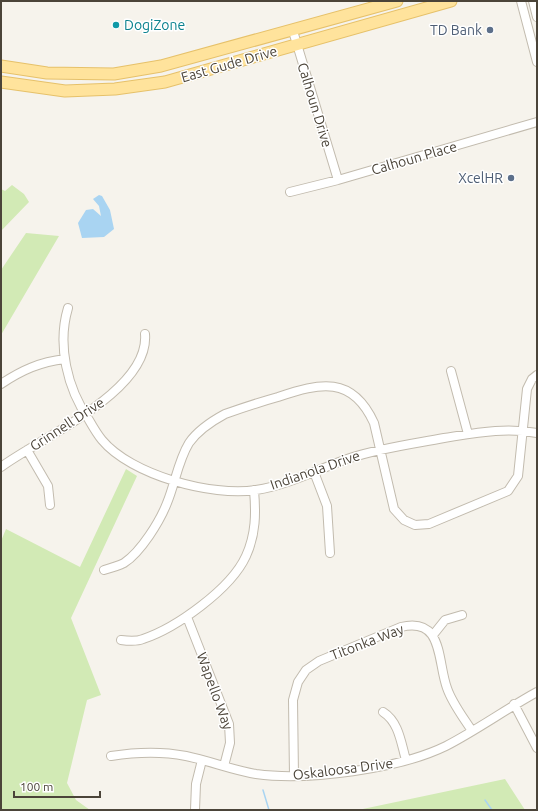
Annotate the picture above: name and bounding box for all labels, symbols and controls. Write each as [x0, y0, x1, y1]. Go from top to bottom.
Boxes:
place label: DogiZone [124, 17, 185, 33]
marker: DogiZone [111, 20, 121, 30]
place label: TD Bank [430, 22, 482, 38]
marker: TD Bank [485, 25, 495, 35]
street label: East Gude Drive [179, 43, 279, 85]
street label: Calhoun Drive [294, 61, 336, 149]
street label: Calhoun Place [369, 138, 459, 178]
place label: XcelHR [458, 170, 503, 186]
marker: XcelHR [506, 173, 516, 183]
street label: Grinnell Drive [27, 394, 107, 454]
street label: Indianola Drive [268, 447, 362, 493]
street label: Titonka Way [328, 621, 406, 663]
street label: Wapello Way [194, 650, 236, 732]
street label: Oskaloosa Drive [292, 755, 394, 783]
scale bar [14, 773, 100, 799]
text: 100 m [20, 780, 53, 793]

